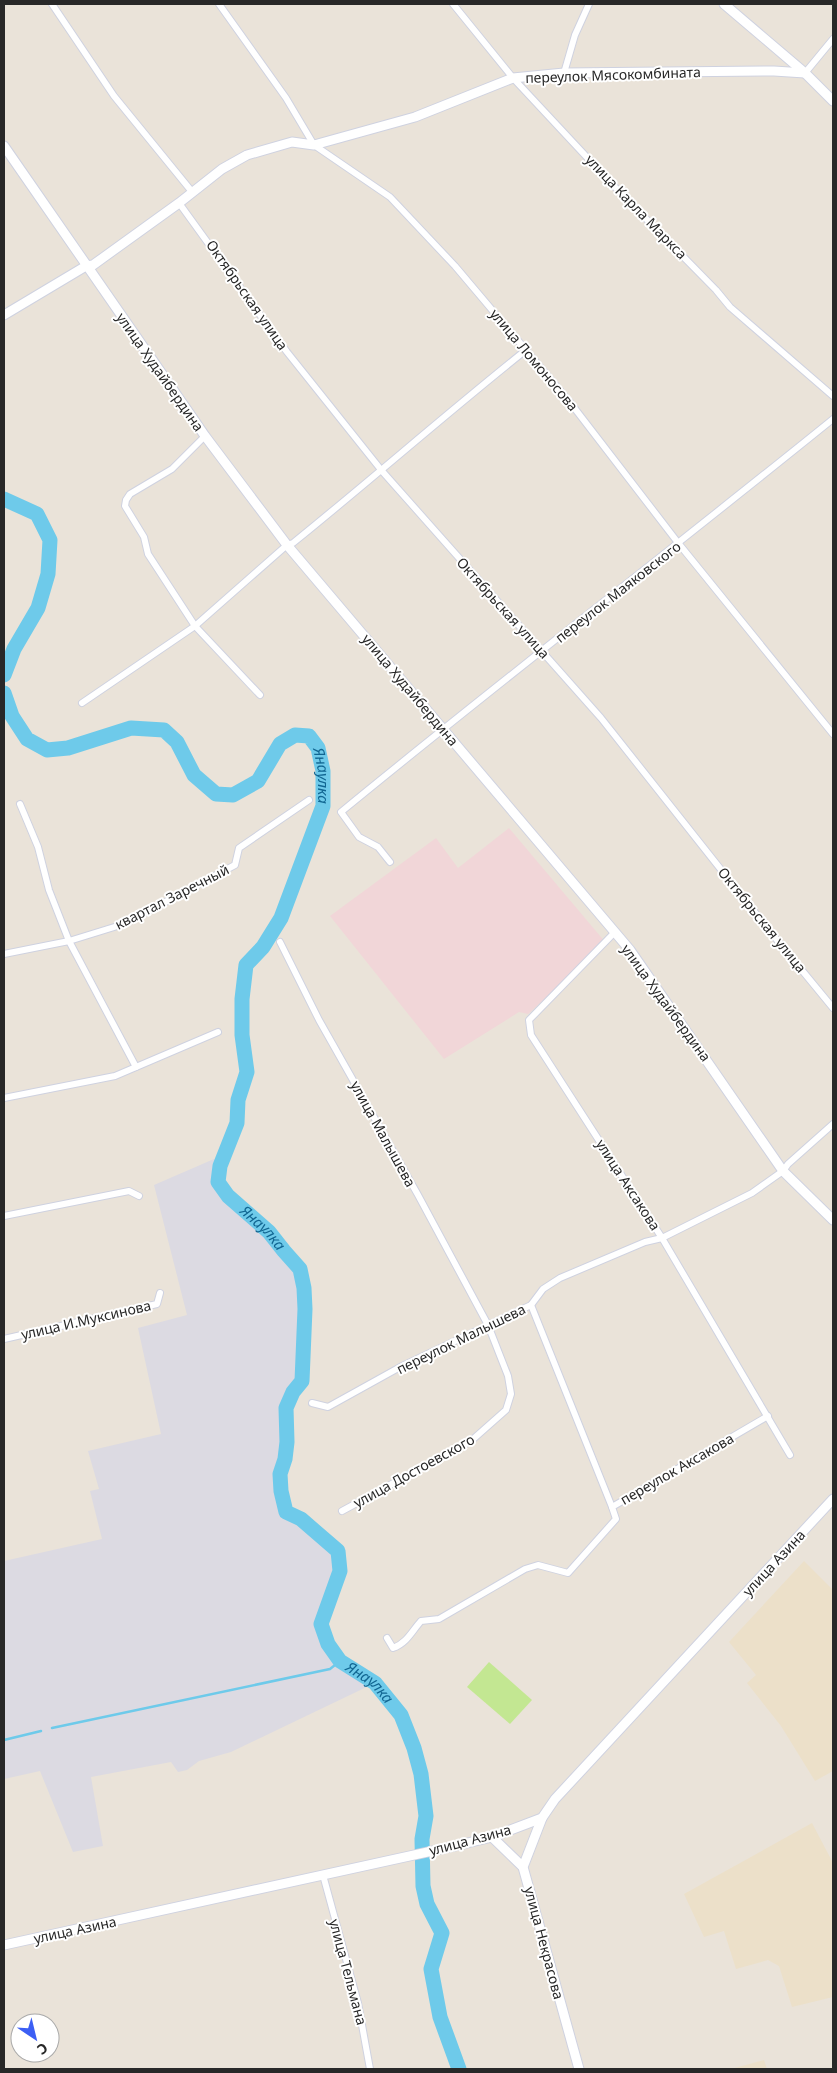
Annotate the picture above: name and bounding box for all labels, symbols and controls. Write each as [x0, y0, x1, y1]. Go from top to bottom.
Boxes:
street label: переулок Мясокомбината [525, 62, 701, 87]
street label: улица Карла Маркса [581, 150, 691, 263]
street label: Октябрьская улица [202, 236, 293, 354]
street label: улица Ломоносова [486, 304, 583, 415]
street label: улица Худайбердина [112, 309, 209, 435]
street label: переулок Маяковского [551, 537, 684, 647]
street label: Октябрьская улица [453, 553, 554, 662]
street label: улица Худайбердина [358, 630, 463, 750]
water label: Янаулка [309, 744, 334, 804]
street label: квартал Заречный [111, 860, 232, 934]
street label: Октябрьская улица [714, 863, 811, 976]
street label: улица Худайбердина [617, 940, 715, 1065]
street label: улица Малышева [346, 1077, 420, 1190]
street label: улица Аксакова [592, 1135, 665, 1234]
water label: Янаулка [236, 1200, 291, 1255]
street label: улица И.Муксинова [19, 1295, 153, 1344]
street label: переулок Малышева [393, 1299, 528, 1378]
street label: переулок Аксакова [617, 1428, 737, 1509]
street label: улица Достоевского [350, 1429, 478, 1512]
street label: улица Азина [738, 1525, 809, 1600]
water label: Янаулка [342, 1656, 399, 1708]
street label: улица Азина [427, 1819, 513, 1860]
street label: улица Некрасова [520, 1884, 569, 2001]
street label: улица Азина [32, 1911, 118, 1948]
street label: улица Тельмана [325, 1917, 372, 2027]
north arrow [10, 2013, 60, 2063]
text: С [34, 2039, 52, 2059]

